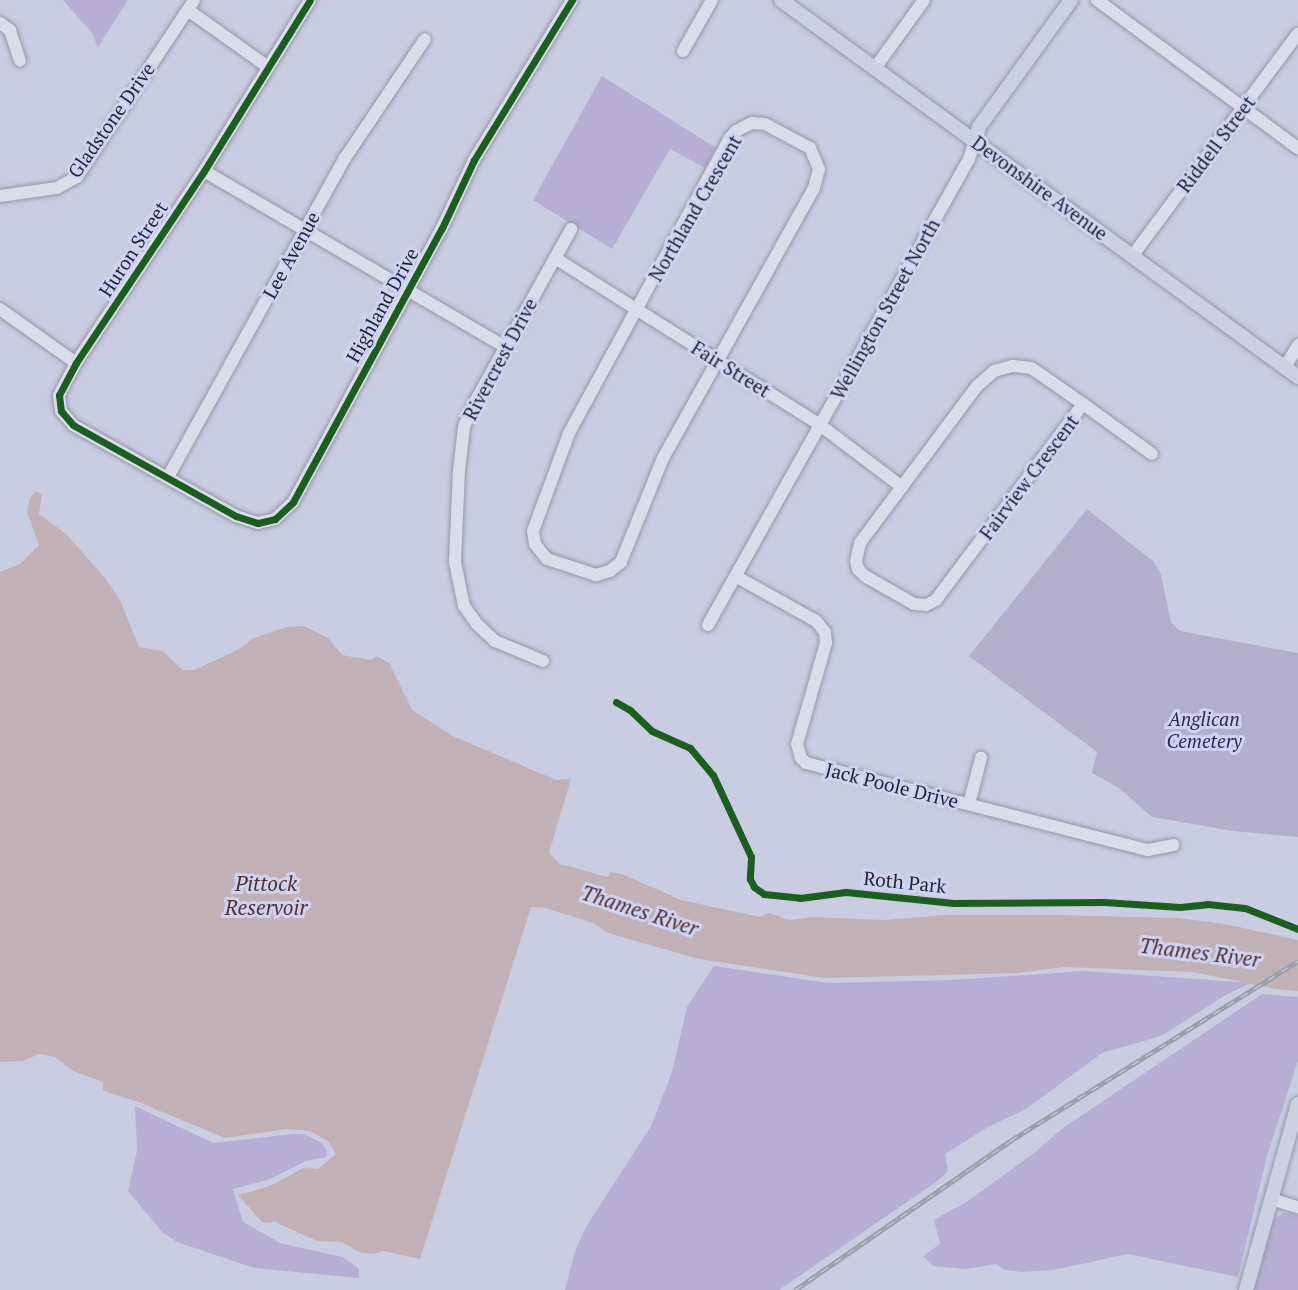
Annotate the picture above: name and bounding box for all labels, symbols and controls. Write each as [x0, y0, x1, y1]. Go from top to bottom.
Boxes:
street label: Gladstone Drive [63, 58, 159, 182]
street label: Riddell Street [1172, 91, 1260, 197]
street label: Northland Crescent [644, 131, 746, 285]
street label: Devonshire Avenue [968, 131, 1112, 245]
street label: Huron Street [94, 197, 172, 301]
street label: Lee Avenue [258, 207, 324, 303]
street label: Wellington Street North [826, 215, 944, 403]
street label: Highland Drive [341, 244, 423, 366]
street label: Rivercrest Drive [458, 294, 542, 424]
street label: Fair Street [688, 336, 774, 402]
street label: Fairview Crescent [975, 410, 1083, 544]
park label: Anglican Cemetery [1166, 708, 1242, 752]
street label: Jack Poole Drive [823, 757, 961, 813]
street label: Roth Park [863, 866, 947, 898]
water label: Pittock Reservoir [225, 870, 307, 920]
water label: Thames River [578, 879, 702, 941]
water label: Thames River [1138, 932, 1262, 972]

